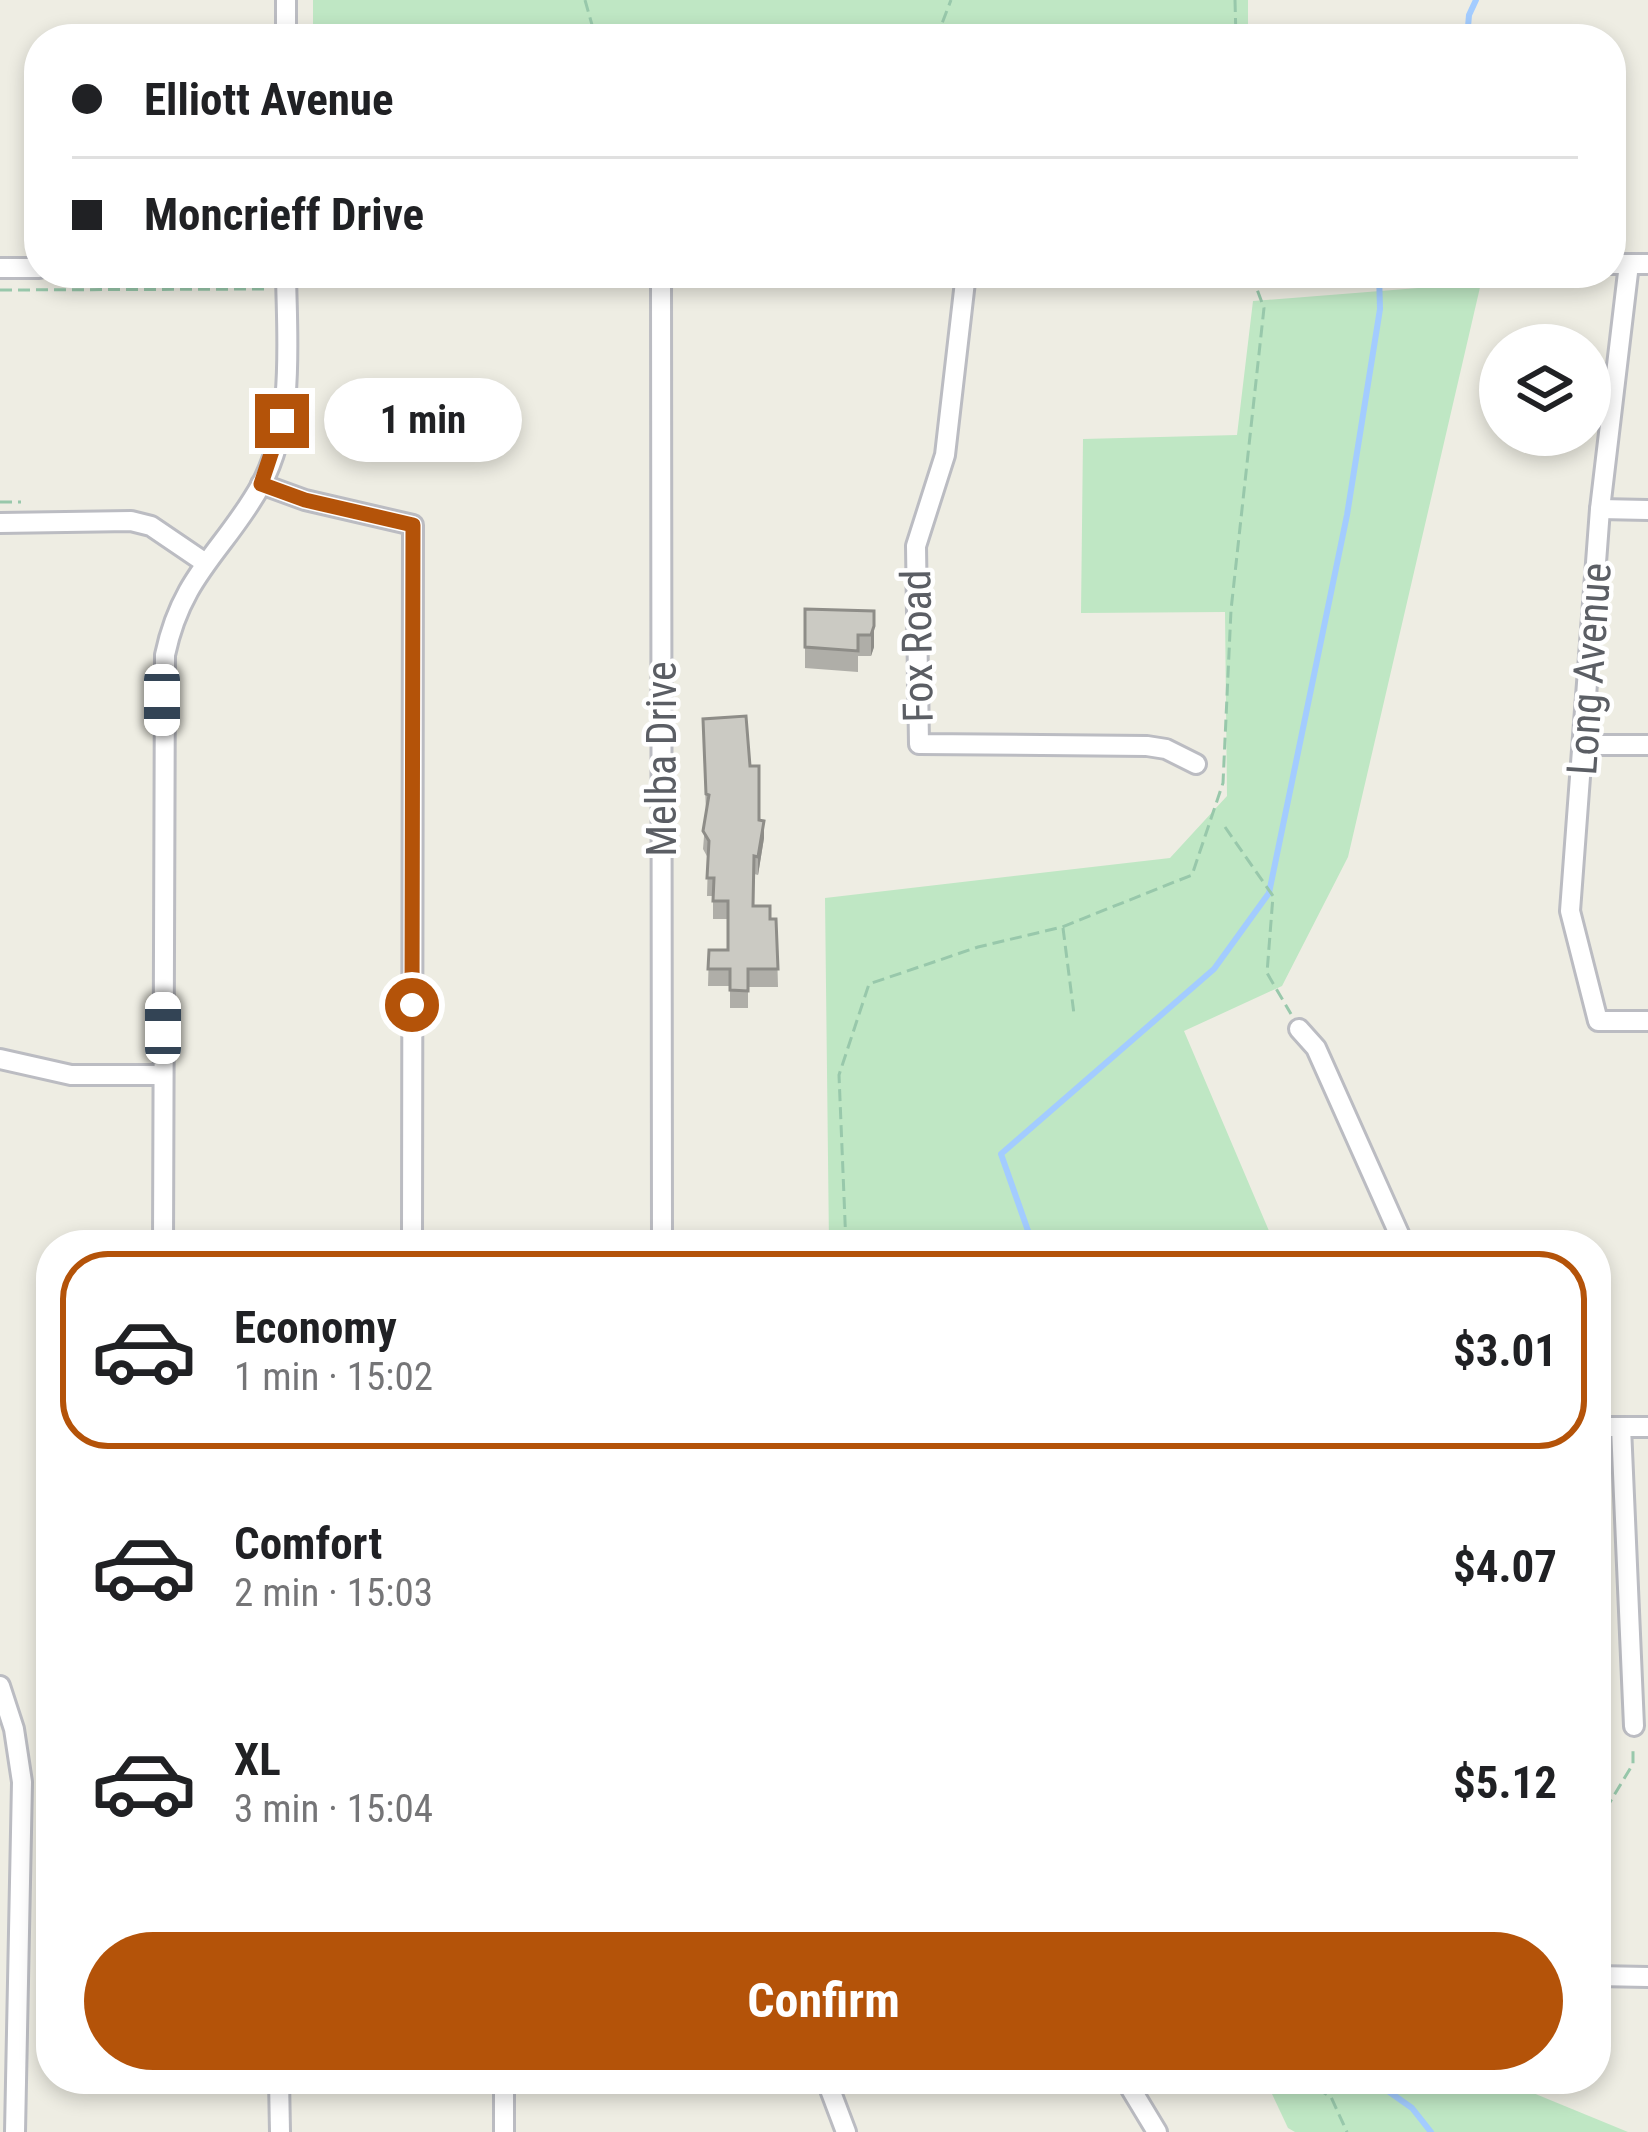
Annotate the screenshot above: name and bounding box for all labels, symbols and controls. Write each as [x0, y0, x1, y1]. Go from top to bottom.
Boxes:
text: Elliott Avenue [144, 73, 393, 126]
text: Moncrieff Drive [144, 188, 424, 241]
map controls [1479, 324, 1611, 456]
button: layers [1479, 324, 1611, 456]
callout: 1 min [324, 379, 522, 463]
route end [255, 394, 309, 448]
text: 1 min [380, 397, 466, 443]
street label: Long Avenue [1557, 561, 1621, 777]
street label: Fox Road [891, 569, 943, 723]
street label: Melba Drive [637, 661, 686, 857]
car [144, 664, 180, 736]
route start [385, 978, 439, 1032]
car [145, 992, 181, 1064]
icon: car [90, 1296, 198, 1404]
text: Economy [234, 1301, 397, 1354]
text: $3.01 [1453, 1324, 1557, 1377]
text: 1 min · 15:02 [234, 1354, 433, 1400]
icon: car [90, 1512, 198, 1620]
text: Comfort [234, 1517, 382, 1570]
text: $4.07 [1453, 1540, 1557, 1593]
text: 2 min · 15:03 [234, 1570, 433, 1616]
icon: car [90, 1728, 198, 1836]
text: XL [234, 1733, 281, 1786]
text: $5.12 [1453, 1756, 1557, 1809]
text: 3 min · 15:04 [234, 1786, 433, 1832]
button: Confirm [84, 1932, 1563, 2070]

